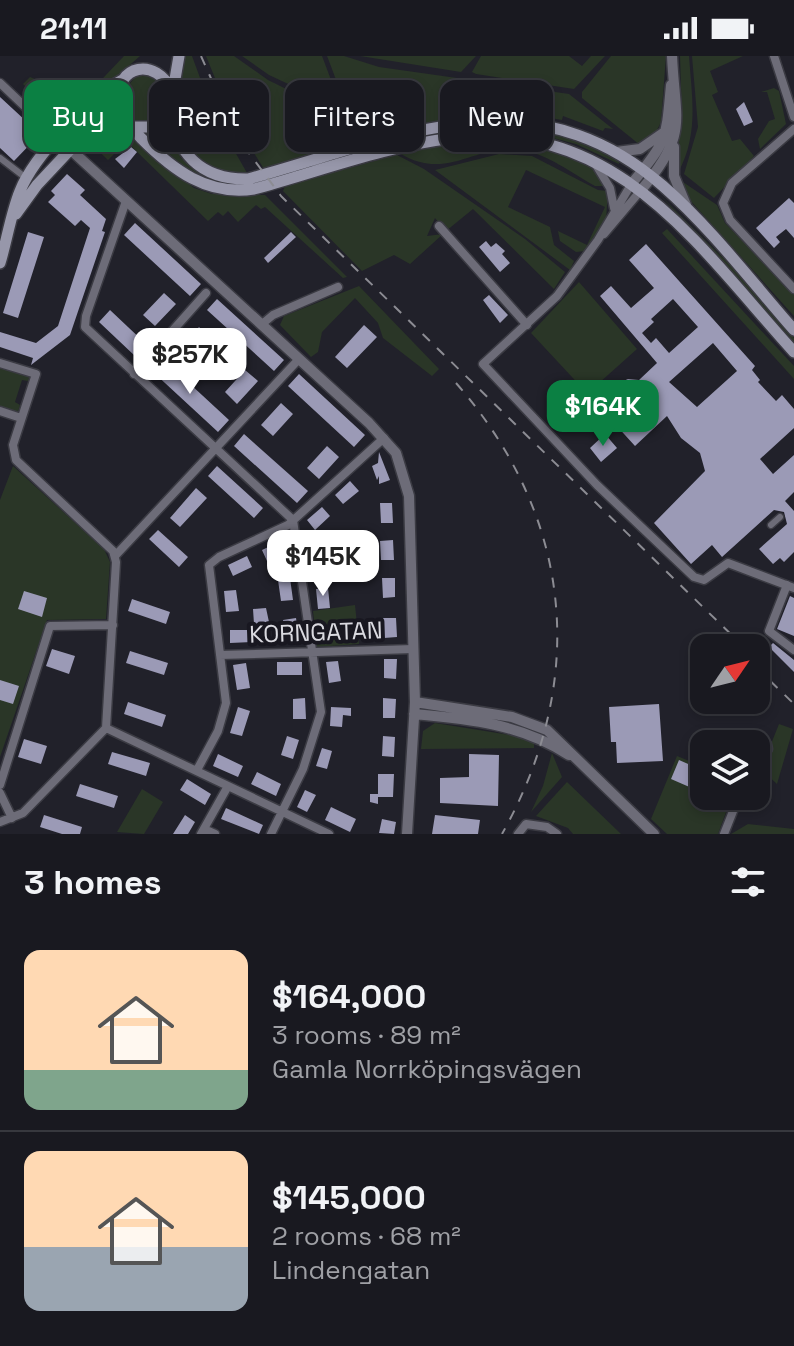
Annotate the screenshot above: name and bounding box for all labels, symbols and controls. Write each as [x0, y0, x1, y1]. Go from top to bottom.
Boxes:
text: 21:11 [40, 9, 107, 48]
chip: Buy [24, 80, 133, 152]
chip: Rent [149, 80, 269, 152]
chip: Filters [285, 80, 424, 152]
chip: New [440, 80, 553, 152]
pin: $257K [134, 328, 246, 396]
text: $257K [151, 337, 229, 371]
pin: $164K [547, 380, 659, 448]
text: $164K [565, 389, 641, 423]
pin: $145K [267, 530, 379, 598]
text: $145K [285, 539, 361, 573]
street label: KORNGATAN [249, 614, 383, 650]
north arrow [690, 634, 770, 714]
map controls [690, 634, 770, 810]
button: layers [690, 730, 770, 810]
icon: filters [726, 860, 770, 904]
text: 3 homes [24, 861, 162, 904]
text: $164,000 [272, 975, 426, 1018]
icon: home [88, 982, 184, 1078]
text: 3 rooms · 89 m² [272, 1018, 461, 1052]
text: Gamla Norrköpingsvägen [272, 1052, 582, 1086]
text: $145,000 [272, 1176, 426, 1219]
icon: home [88, 1183, 184, 1279]
text: 2 rooms · 68 m² [272, 1219, 461, 1253]
text: Lindengatan [272, 1253, 430, 1287]

